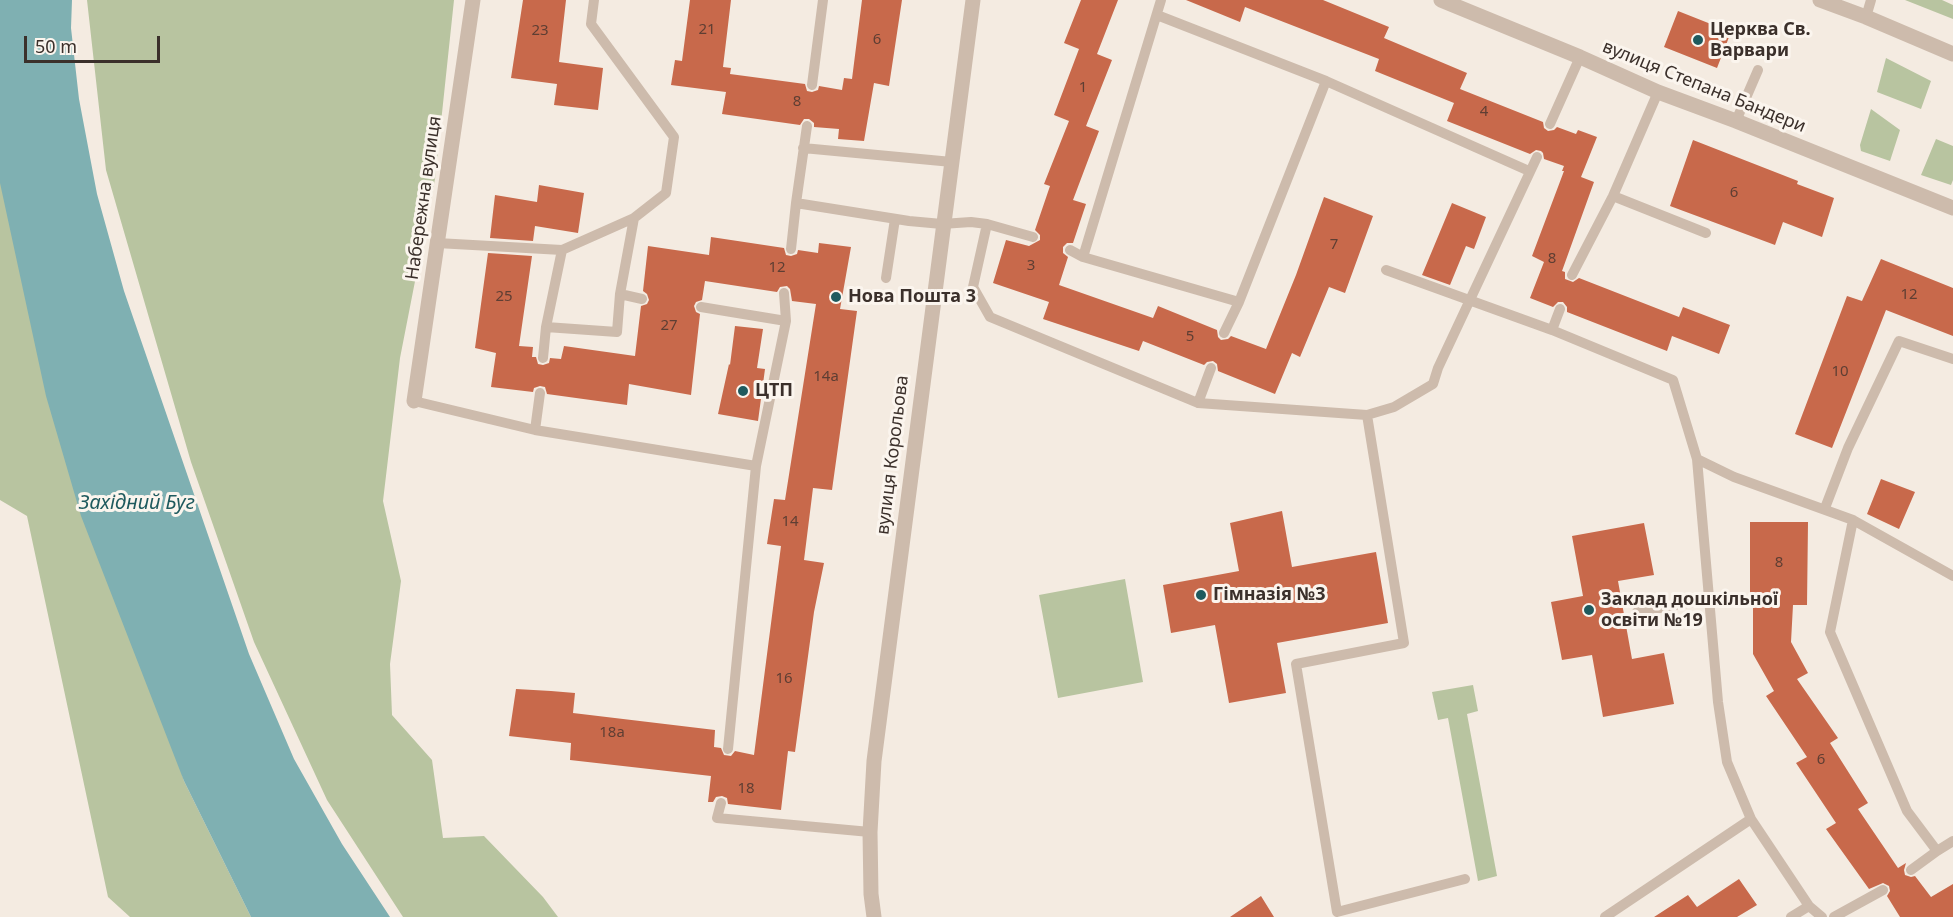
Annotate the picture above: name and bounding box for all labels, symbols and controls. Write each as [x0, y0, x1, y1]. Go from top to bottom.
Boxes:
place label: Церква Св. Варвари [1710, 19, 1811, 62]
house number: 21 [698, 21, 716, 39]
house number: 23 [531, 22, 549, 40]
scale bar [27, 24, 164, 62]
house number: 6 [873, 31, 881, 49]
marker: Церква Св. Варвари [1691, 33, 1705, 47]
text: 50 m [35, 34, 77, 58]
street label: вулиця Степана Бандери [1599, 36, 1809, 138]
house number: 1 [1079, 79, 1087, 97]
house number: 8 [793, 93, 801, 111]
house number: 4 [1480, 103, 1488, 121]
street label: Набережна вулиця [402, 115, 446, 281]
house number: 6 [1730, 184, 1738, 202]
house number: 7 [1330, 236, 1338, 254]
house number: 8 [1548, 250, 1556, 268]
house number: 3 [1027, 257, 1035, 275]
house number: 12 [768, 259, 786, 277]
place label: Нова Пошта 3 [848, 286, 976, 308]
house number: 12 [1900, 286, 1918, 304]
house number: 25 [495, 288, 513, 306]
marker: Нова Пошта 3 [829, 290, 843, 304]
house number: 27 [660, 317, 678, 335]
house number: 5 [1186, 328, 1194, 346]
house number: 10 [1831, 363, 1849, 381]
house number: 14а [813, 368, 839, 386]
street label: вулиця Корольова [873, 374, 913, 536]
place label: ЦТП [755, 380, 793, 402]
marker: ЦТП [736, 384, 750, 398]
water label: Західний Буг [79, 491, 195, 515]
house number: 14 [781, 513, 799, 531]
house number: 8 [1775, 554, 1783, 572]
place label: Гімназія №3 [1213, 584, 1325, 606]
marker: Гімназія №3 [1194, 588, 1208, 602]
place label: Заклад дошкільної освіти №19 [1601, 589, 1778, 632]
marker: Заклад дошкільної освіти №19 [1582, 603, 1596, 617]
house number: 16 [775, 670, 793, 688]
house number: 18а [599, 724, 625, 742]
house number: 6 [1817, 751, 1825, 769]
house number: 18 [737, 780, 755, 798]

